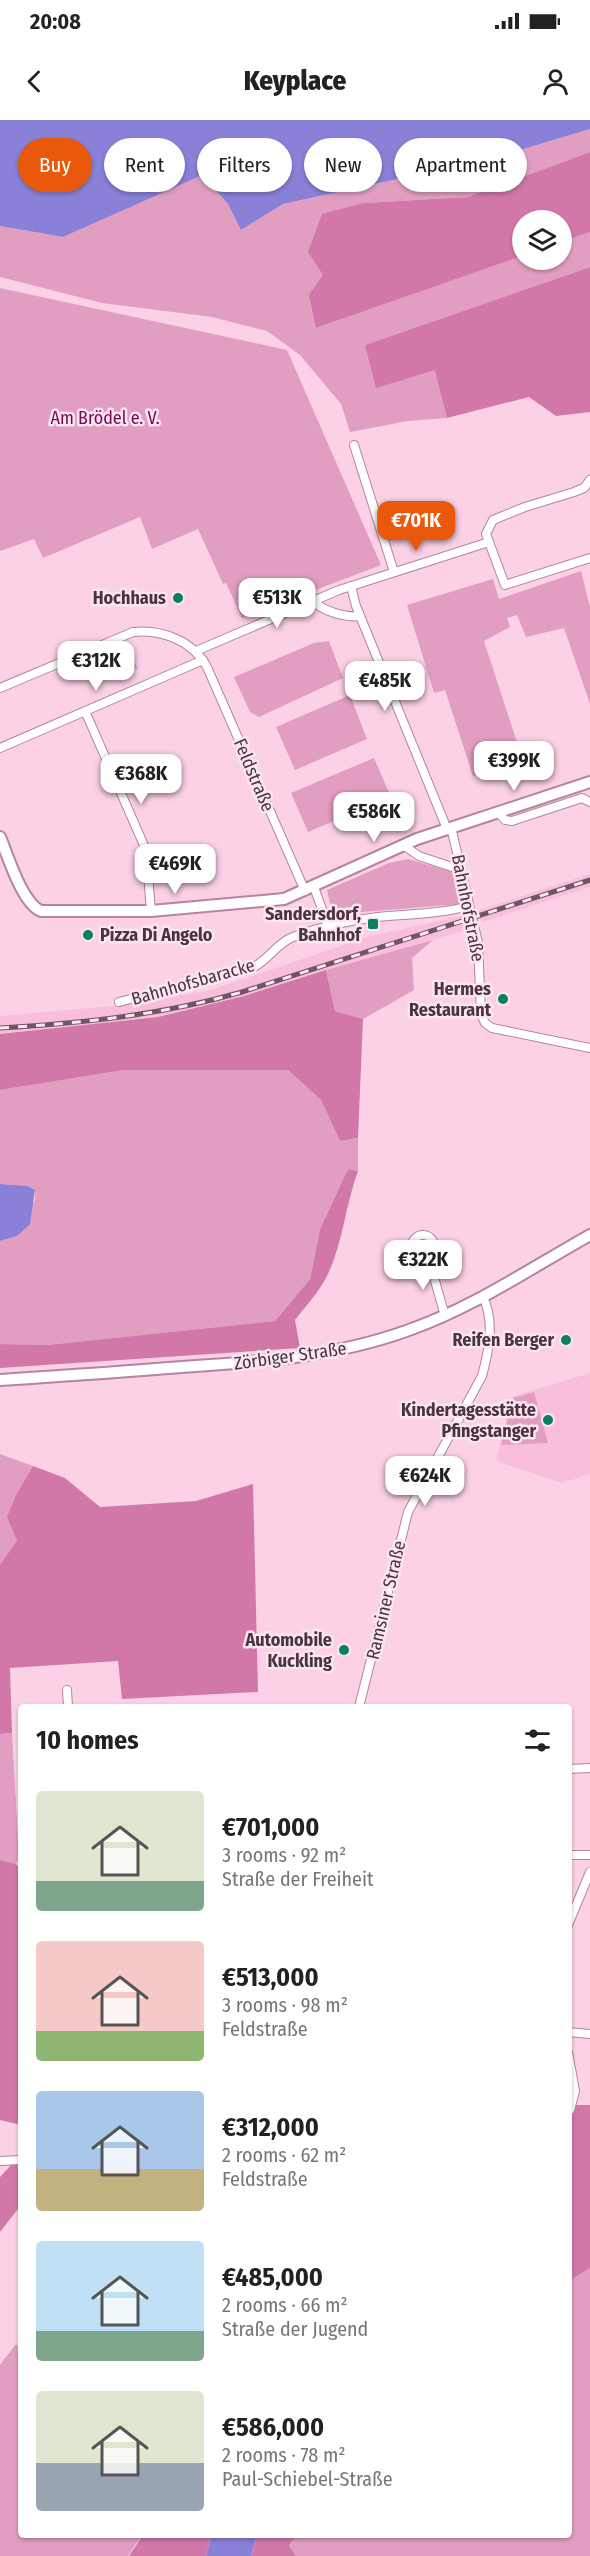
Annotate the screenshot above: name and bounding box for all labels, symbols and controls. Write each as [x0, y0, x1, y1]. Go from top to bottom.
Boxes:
text: 20:08 [30, 8, 81, 35]
icon: back [18, 65, 51, 98]
text: Keyplace [244, 65, 346, 97]
icon: person [539, 65, 572, 98]
chip: Buy [18, 138, 92, 192]
chip: Rent [104, 138, 185, 192]
chip: Filters [197, 138, 292, 192]
chip: New [304, 138, 382, 192]
chip: Apartment [394, 138, 527, 192]
map controls [512, 210, 572, 270]
button: layers [512, 210, 572, 270]
park label: Am Brödel e. V. [51, 407, 160, 429]
pin: €701K [374, 501, 458, 552]
text: €701K [391, 508, 441, 532]
pin: €513K [235, 578, 319, 629]
text: €513K [253, 585, 302, 609]
place label: Hochhaus [93, 587, 166, 609]
marker: Hochhaus [171, 591, 185, 605]
pin: €312K [54, 641, 138, 692]
text: €312K [71, 648, 121, 672]
pin: €485K [343, 661, 427, 712]
text: €485K [359, 668, 411, 692]
street label: Feldstraße [229, 735, 279, 815]
pin: €399K [472, 741, 556, 792]
text: €399K [488, 748, 540, 772]
pin: €368K [99, 754, 183, 805]
text: €368K [115, 761, 167, 785]
pin: €586K [332, 792, 416, 843]
text: €586K [347, 799, 401, 823]
pin: €469K [133, 844, 217, 895]
text: €469K [149, 851, 201, 875]
street label: Bahnhofstraße [447, 853, 489, 964]
place label: Sandersdorf, Bahnhof [265, 903, 363, 946]
marker: Sandersdorf, Bahnhof [366, 917, 380, 931]
place label: Pizza Di Angelo [100, 924, 213, 946]
marker: Pizza Di Angelo [81, 928, 95, 942]
street label: Bahnhofsbaracke [129, 954, 257, 1010]
place label: Hermes Restaurant [409, 978, 492, 1021]
marker: Hermes Restaurant [496, 992, 510, 1006]
pin: €322K [381, 1240, 465, 1291]
text: €322K [398, 1247, 448, 1271]
place label: Reifen Berger [452, 1329, 554, 1351]
marker: Reifen Berger [559, 1333, 573, 1347]
street label: Zörbiger Straße [232, 1337, 348, 1375]
place label: Kindertagesstätte Pfingstanger [401, 1399, 536, 1442]
marker: Kindertagesstätte Pfingstanger [541, 1413, 555, 1427]
pin: €624K [383, 1456, 467, 1507]
text: €624K [399, 1463, 451, 1487]
street label: Ramsiner Straße [362, 1538, 410, 1662]
place label: Automobile Kuckling [245, 1629, 332, 1672]
marker: Automobile Kuckling [337, 1643, 351, 1657]
icon: filters [521, 1724, 554, 1757]
text: 10 homes [36, 1725, 139, 1756]
text: €701,000 [222, 1812, 320, 1843]
icon: home [84, 1815, 156, 1887]
text: 3 rooms · 92 m² [222, 1843, 346, 1867]
text: Straße der Freiheit [222, 1867, 374, 1891]
text: €513,000 [222, 1962, 319, 1993]
icon: home [84, 1965, 156, 2037]
text: 3 rooms · 98 m² [222, 1993, 348, 2017]
text: Feldstraße [222, 2017, 308, 2041]
text: €312,000 [222, 2112, 319, 2143]
icon: home [84, 2115, 156, 2187]
text: 2 rooms · 62 m² [222, 2143, 346, 2167]
text: Feldstraße [222, 2167, 308, 2191]
text: €485,000 [222, 2262, 323, 2293]
icon: home [84, 2265, 156, 2337]
text: 2 rooms · 66 m² [222, 2293, 348, 2317]
text: Straße der Jugend [222, 2317, 368, 2341]
text: €586,000 [222, 2412, 324, 2443]
icon: home [84, 2415, 156, 2487]
text: 2 rooms · 78 m² [222, 2443, 345, 2467]
text: Paul-Schiebel-Straße [222, 2467, 393, 2491]

